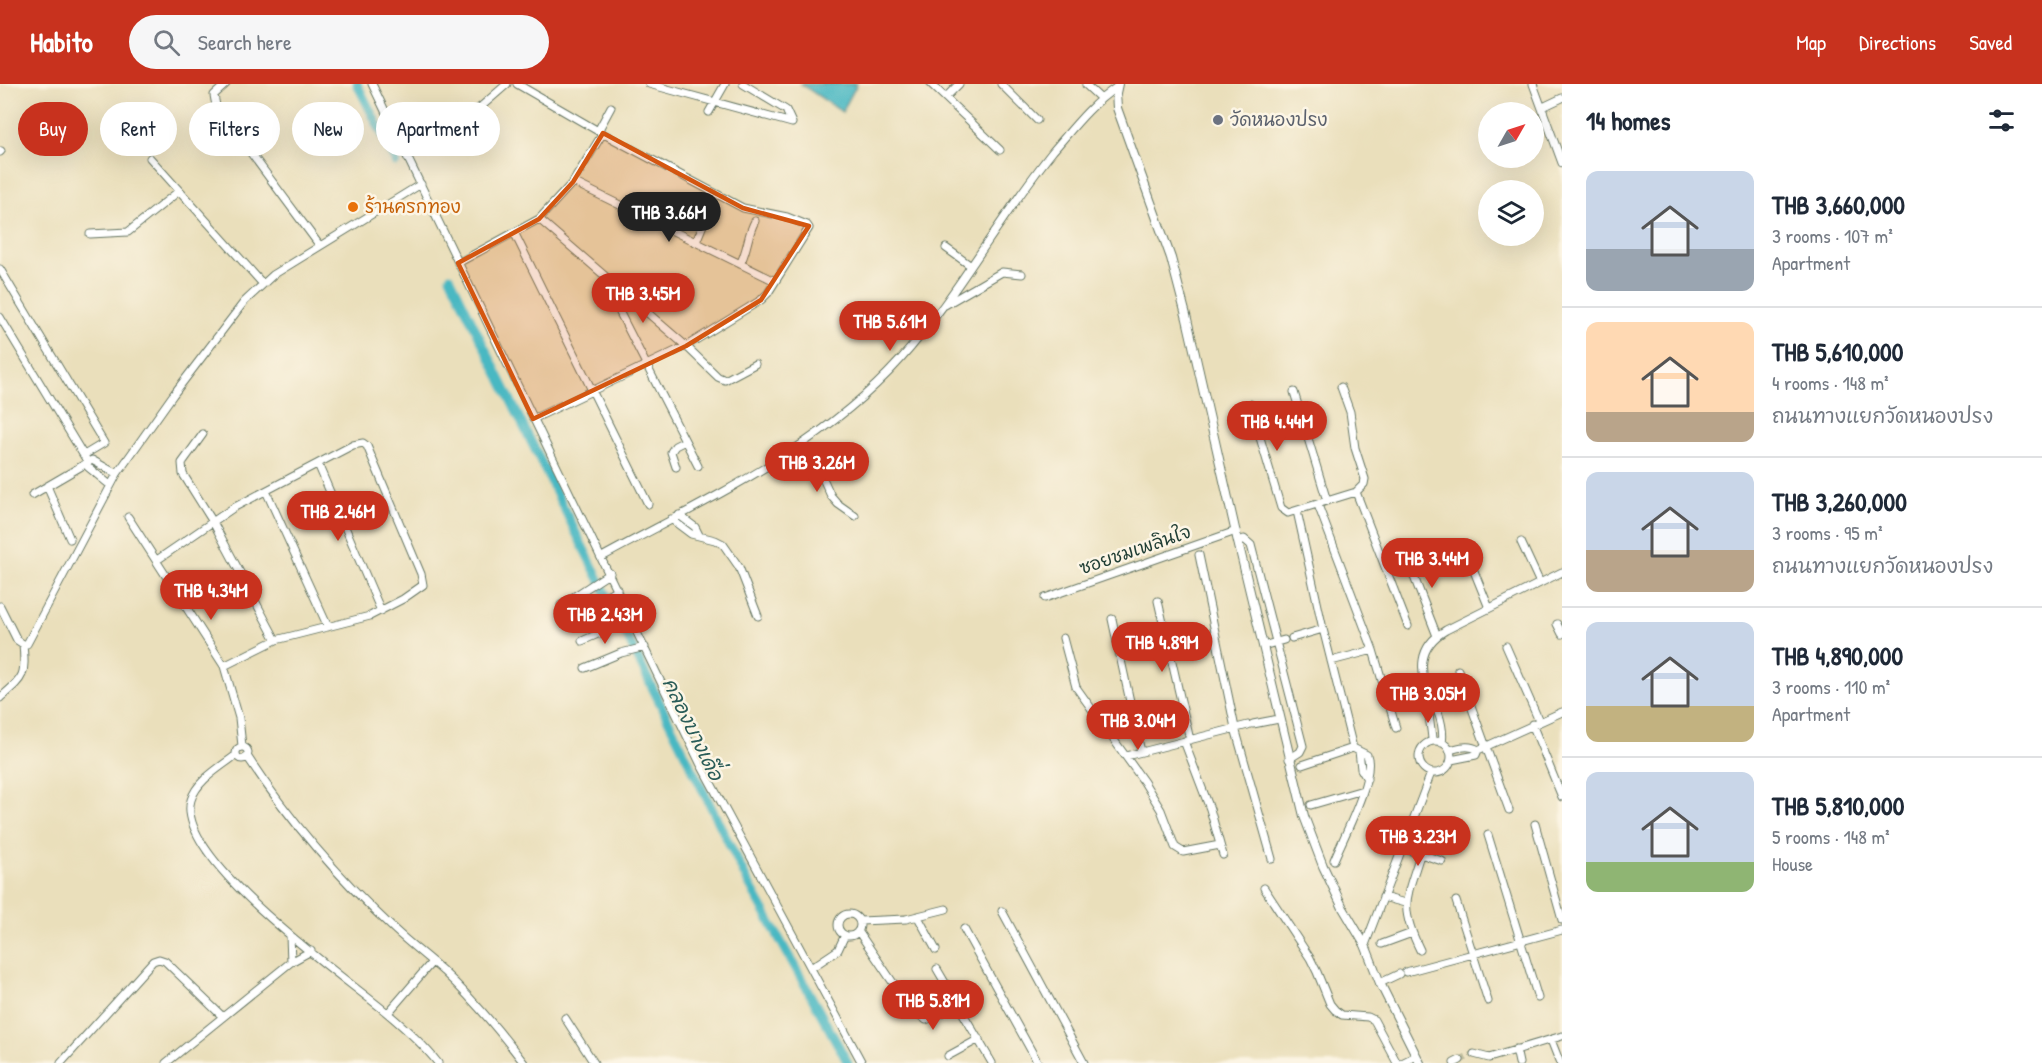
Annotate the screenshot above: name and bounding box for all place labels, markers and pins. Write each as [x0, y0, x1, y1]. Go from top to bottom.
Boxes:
place label: วัดหนองปรง [1230, 107, 1327, 132]
marker: วัดหนองปรง [1211, 113, 1225, 127]
pin: THB 3.66M [600, 192, 738, 243]
place label: ร้านครกทอง [365, 194, 461, 219]
marker: ร้านครกทอง [346, 200, 360, 214]
pin: THB 3.45M [574, 273, 712, 324]
pin: THB 5.61M [821, 301, 959, 352]
pin: THB 4.44M [1208, 401, 1346, 452]
pin: THB 3.26M [748, 442, 886, 493]
pin: THB 2.46M [269, 491, 407, 542]
pin: THB 3.44M [1363, 538, 1501, 589]
pin: THB 4.34M [142, 570, 280, 621]
pin: THB 2.43M [536, 594, 674, 645]
pin: THB 4.89M [1093, 622, 1231, 673]
pin: THB 3.05M [1359, 673, 1497, 724]
pin: THB 3.04M [1069, 700, 1207, 751]
pin: THB 3.23M [1349, 816, 1487, 867]
pin: THB 5.81M [864, 980, 1002, 1031]

